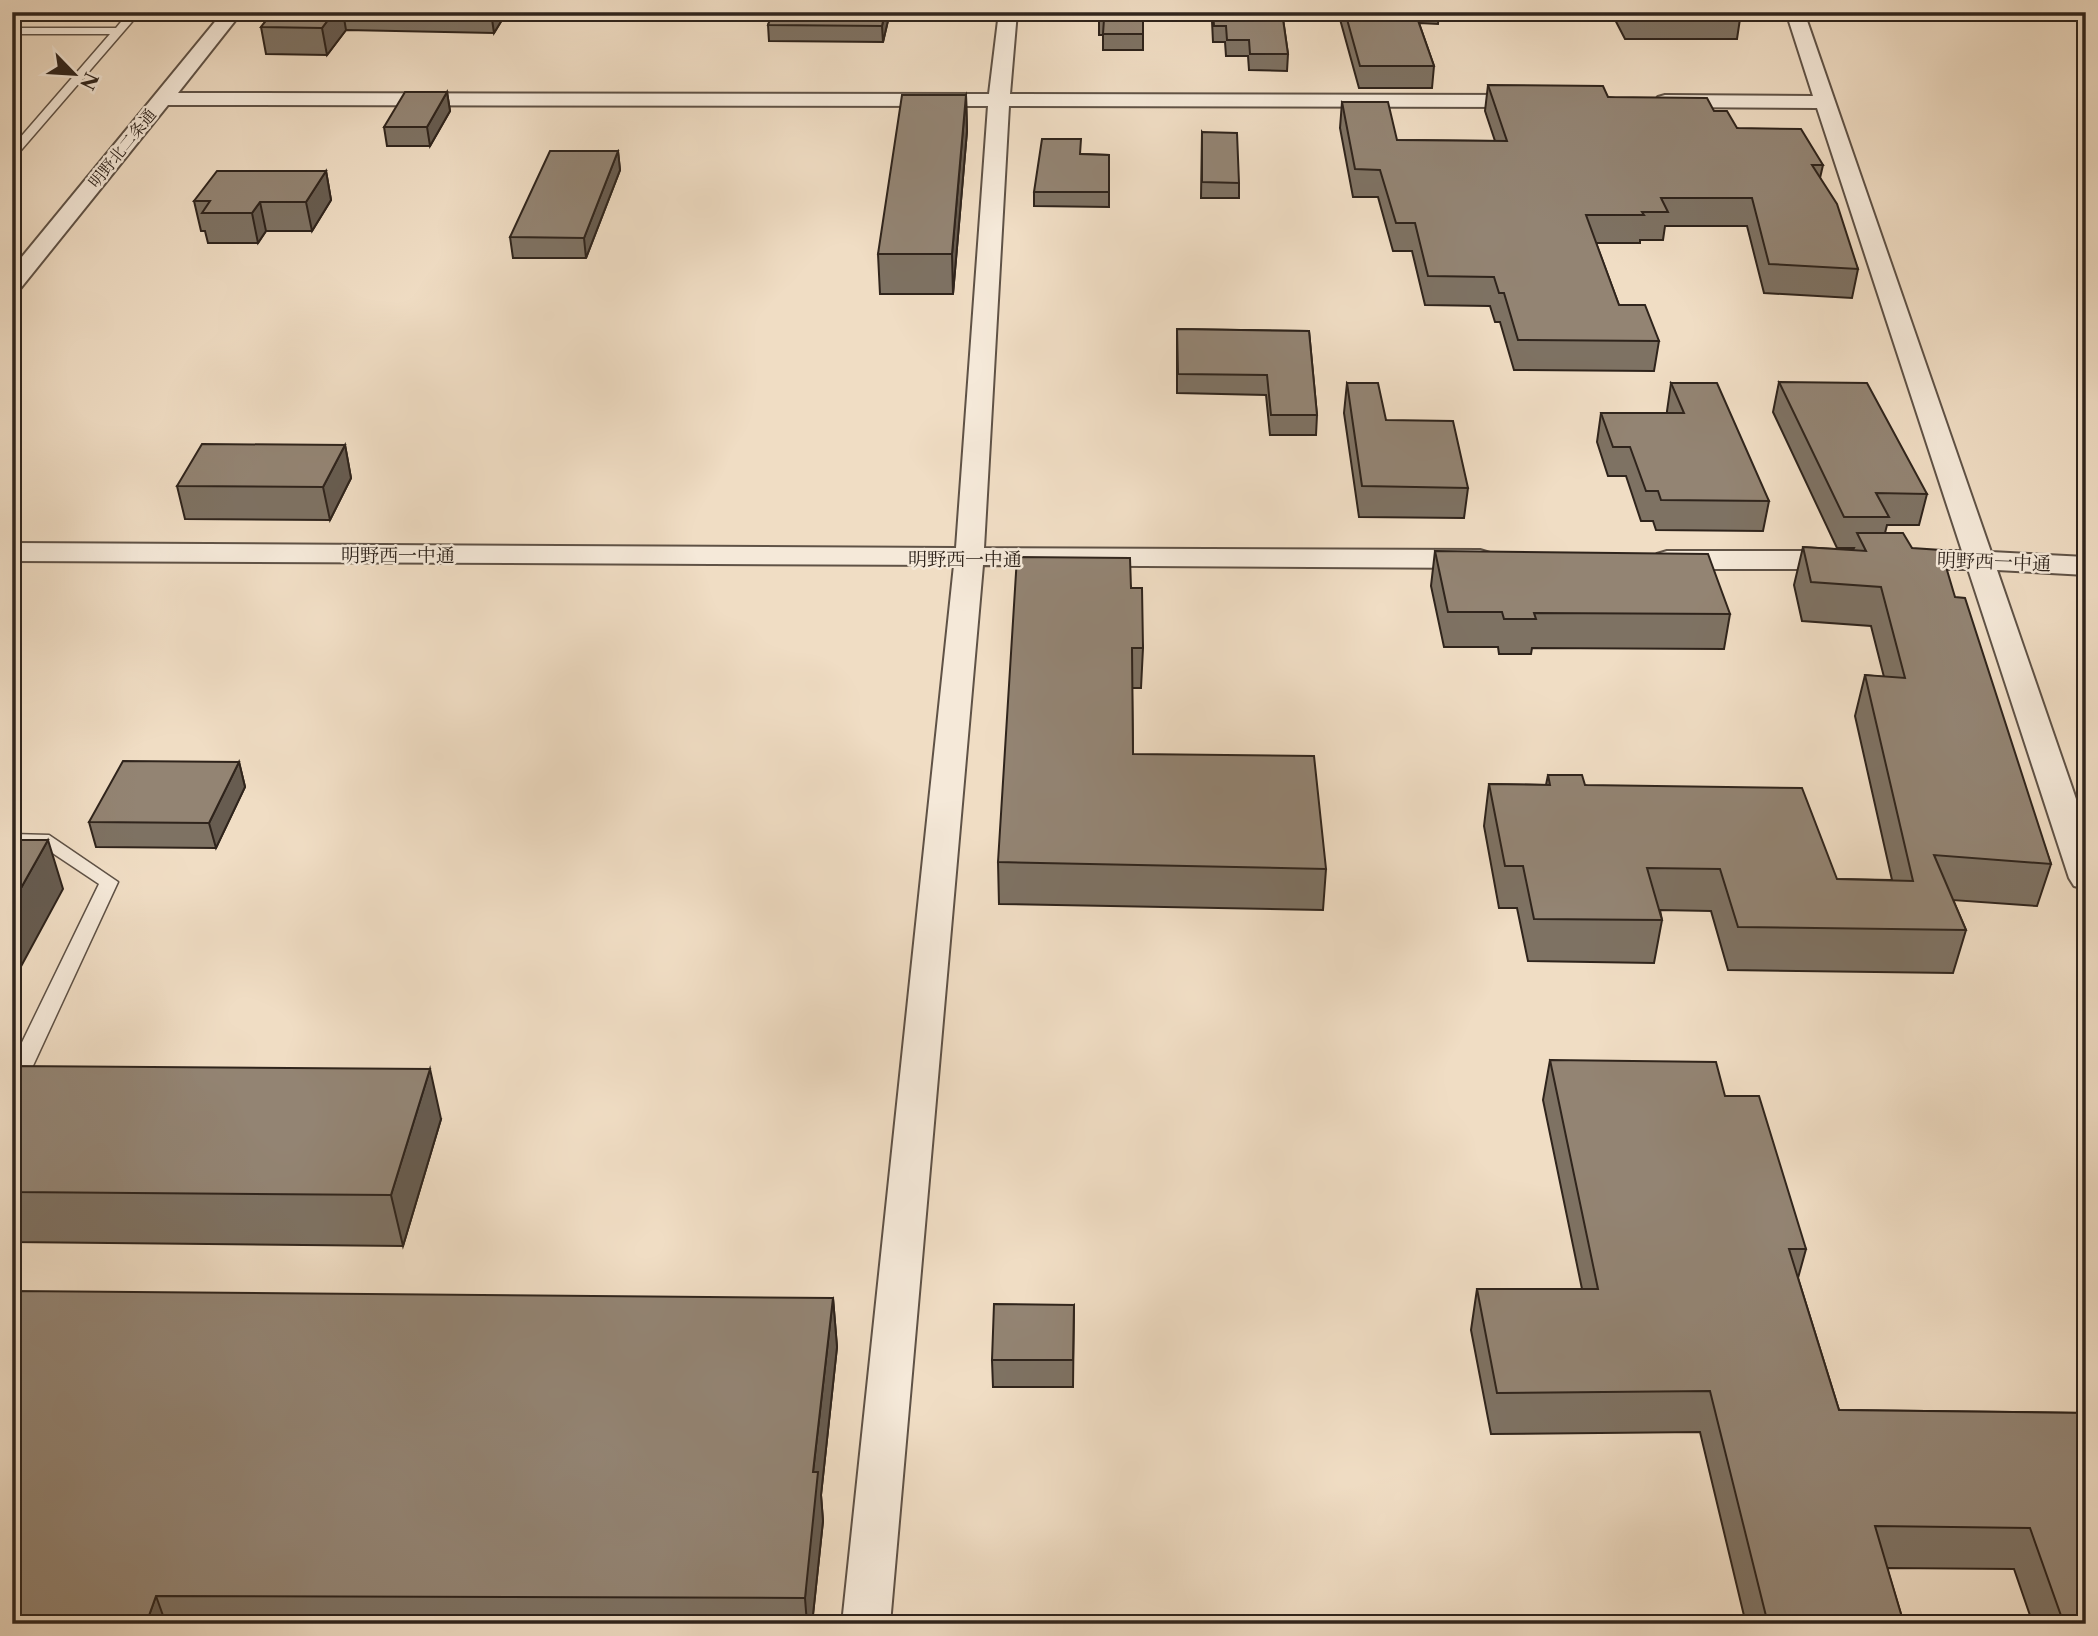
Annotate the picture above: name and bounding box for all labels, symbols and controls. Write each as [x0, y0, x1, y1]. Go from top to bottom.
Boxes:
north arrow [38, 38, 108, 108]
text: N [75, 69, 103, 93]
street label: 明野北二条通 [84, 104, 160, 192]
street label: 明野西一中通 [341, 544, 455, 567]
street label: 明野西一中通 [908, 548, 1022, 571]
street label: 明野西一中通 [1937, 549, 2051, 575]

